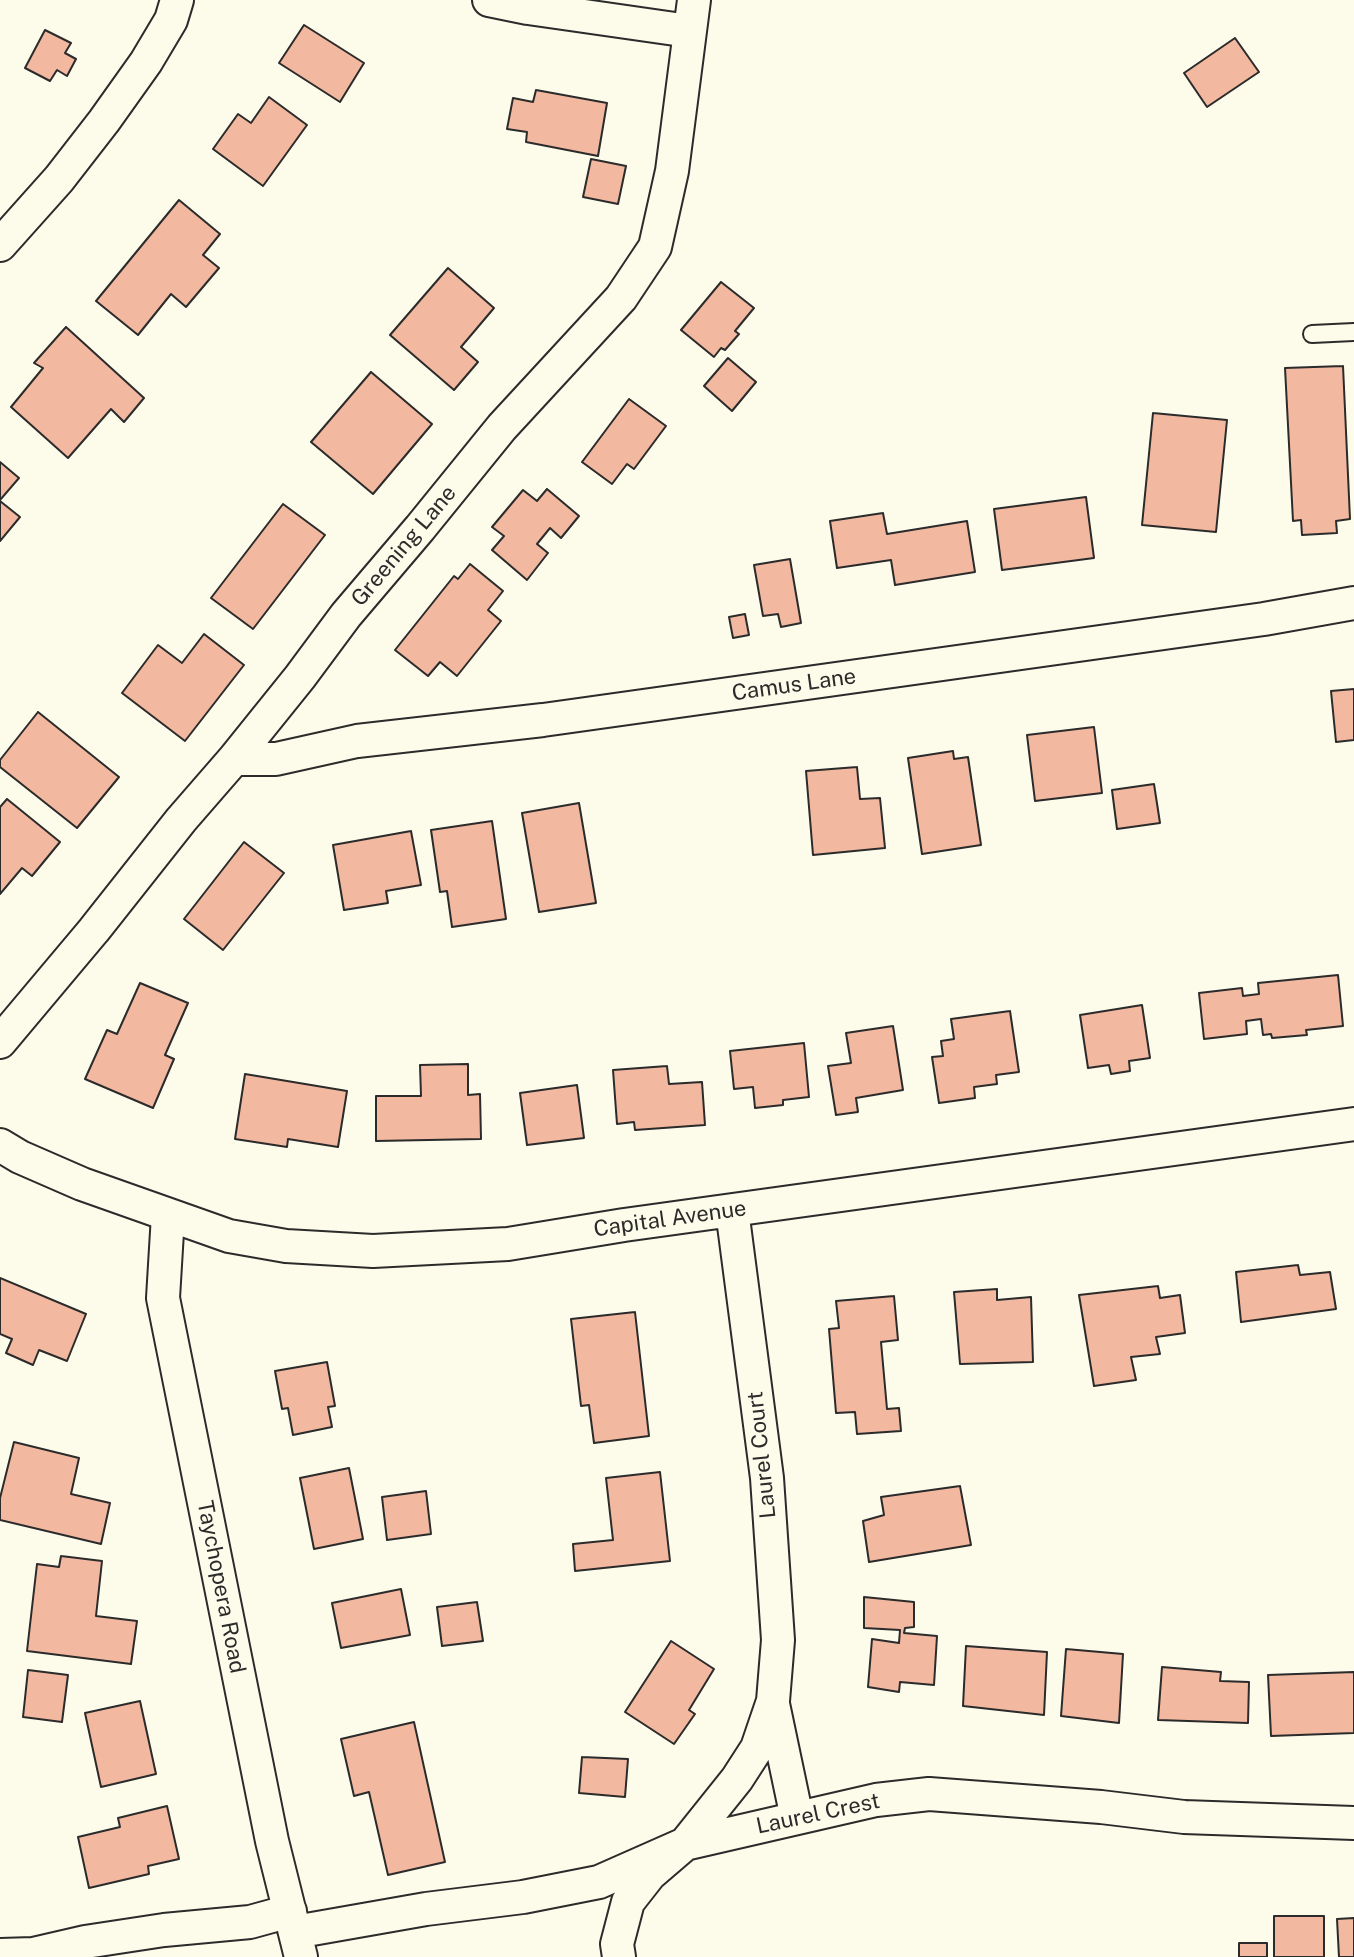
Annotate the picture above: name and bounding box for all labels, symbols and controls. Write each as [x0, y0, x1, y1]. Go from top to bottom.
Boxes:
street label: Greening Lane [346, 480, 462, 612]
street label: Camus Lane [730, 663, 858, 707]
street label: Capital Avenue [592, 1195, 748, 1243]
street label: Laurel Court [742, 1390, 782, 1520]
street label: Taychopera Road [191, 1498, 251, 1676]
street label: Laurel Crest [754, 1788, 882, 1840]

